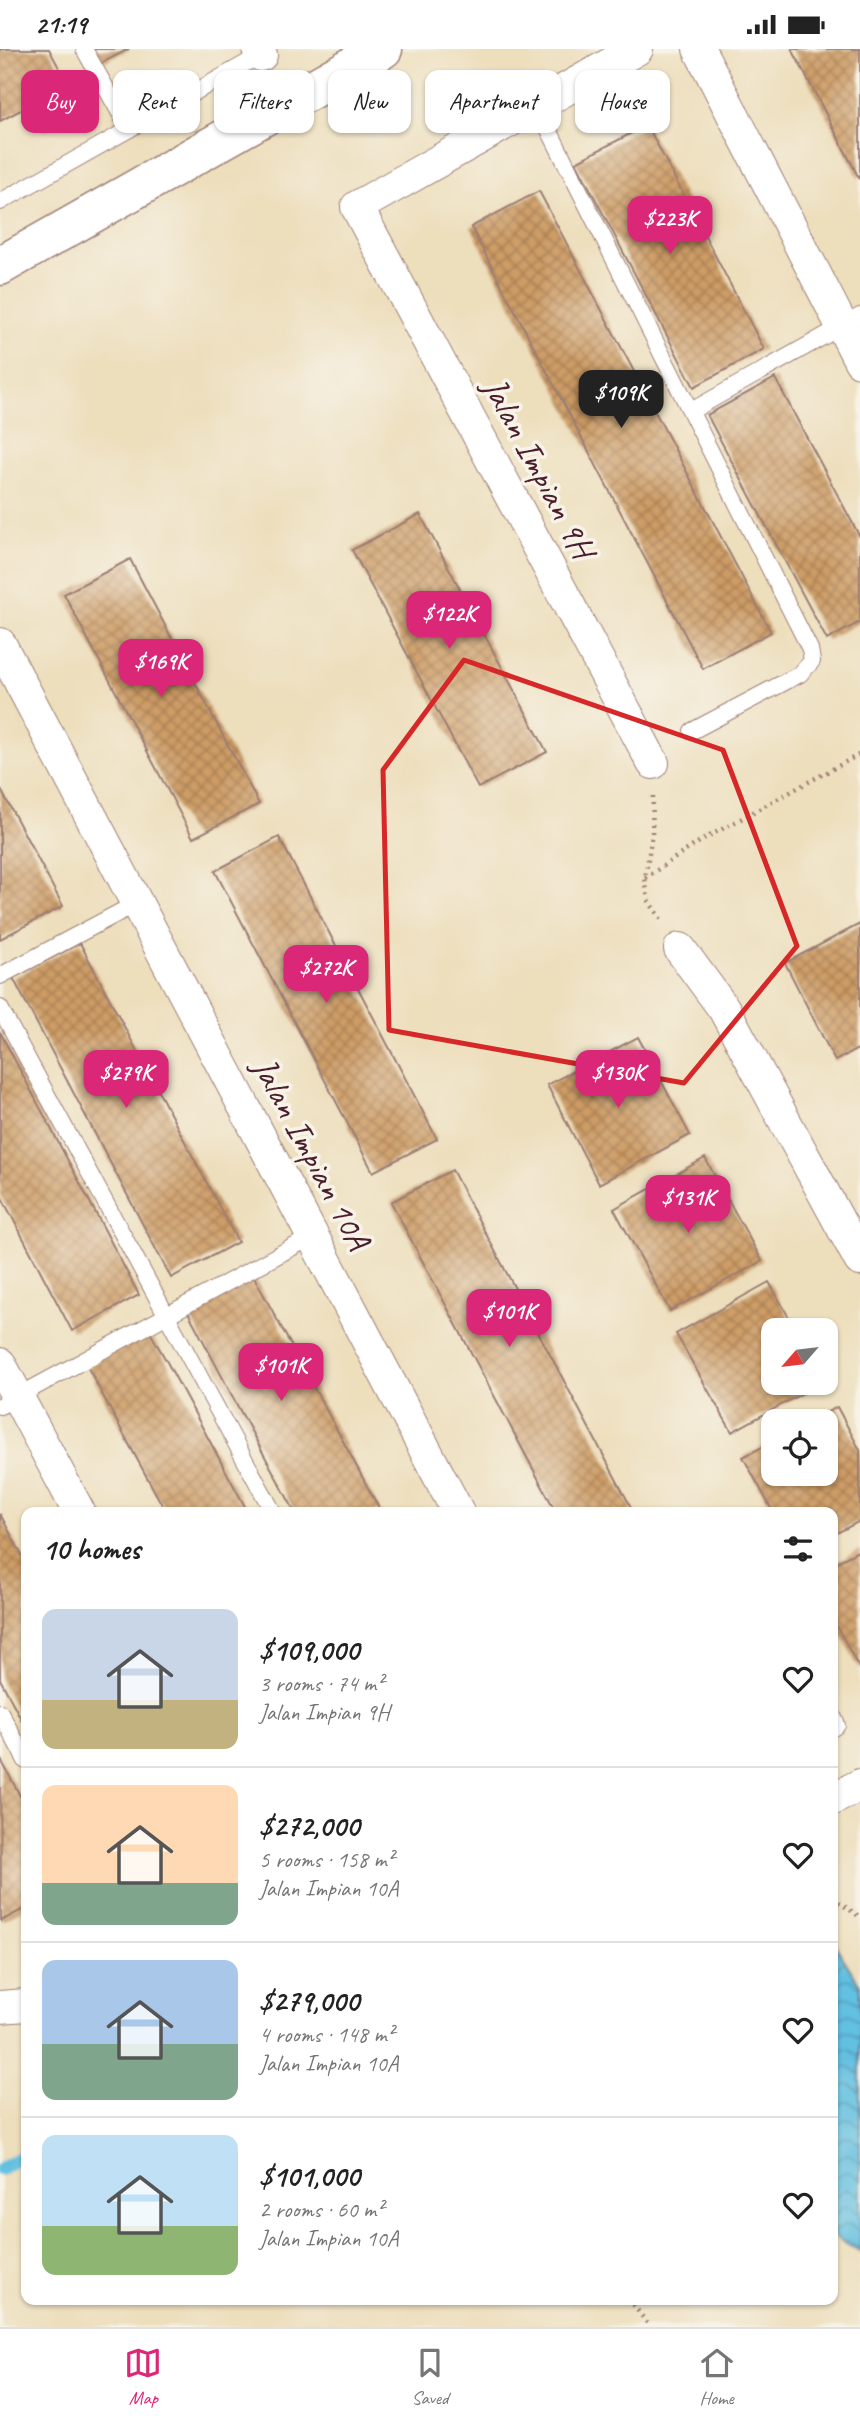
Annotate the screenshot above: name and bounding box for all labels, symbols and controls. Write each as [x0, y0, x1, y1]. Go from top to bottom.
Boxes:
text: 21:19 [35, 8, 87, 41]
chip: Buy [21, 70, 99, 133]
chip: Rent [113, 70, 200, 133]
chip: Filters [214, 70, 314, 133]
chip: New [328, 70, 411, 133]
chip: Apartment [425, 70, 561, 133]
chip: House [575, 70, 670, 133]
pin: $223K [621, 197, 719, 256]
text: $223K [643, 204, 697, 233]
street label: Jalan Impian 9H [471, 367, 607, 570]
pin: $109K [572, 371, 670, 430]
text: $109K [595, 378, 647, 407]
pin: $122K [400, 591, 498, 651]
text: $122K [422, 599, 476, 628]
pin: $169K [112, 639, 210, 699]
text: $169K [134, 647, 188, 676]
pin: $272K [277, 946, 375, 1005]
text: $272K [300, 953, 353, 982]
street label: Jalan Impian 10A [241, 1047, 382, 1259]
pin: $279K [77, 1051, 175, 1110]
pin: $130K [569, 1051, 667, 1110]
text: $279K [100, 1058, 152, 1087]
text: $130K [591, 1058, 645, 1087]
pin: $131K [639, 1175, 737, 1235]
text: $131K [661, 1183, 715, 1212]
pin: $101K [460, 1289, 558, 1349]
text: $101K [482, 1297, 536, 1326]
north arrow [761, 1318, 838, 1395]
map controls [761, 1318, 838, 1486]
pin: $101K [232, 1343, 330, 1403]
text: $101K [254, 1351, 308, 1380]
button: locate [761, 1409, 838, 1486]
text: 10 homes [42, 1530, 140, 1568]
icon: filters [779, 1530, 817, 1568]
text: $109,000 [259, 1631, 359, 1669]
icon: home [98, 1637, 182, 1721]
icon: heart [779, 1660, 817, 1698]
text: 3 rooms · 74 m² [259, 1669, 383, 1698]
text: Jalan Impian 9H [259, 1698, 389, 1727]
text: $272,000 [259, 1807, 359, 1845]
icon: home [98, 1813, 182, 1897]
icon: heart [779, 1836, 817, 1874]
text: 5 rooms · 158 m² [259, 1845, 394, 1874]
text: Jalan Impian 10A [259, 1874, 398, 1903]
text: $279,000 [259, 1982, 359, 2020]
icon: home [98, 1988, 182, 2072]
icon: heart [779, 2011, 817, 2049]
text: 4 rooms · 148 m² [259, 2020, 394, 2049]
text: Jalan Impian 10A [259, 2049, 398, 2078]
text: $101,000 [259, 2157, 359, 2195]
icon: home [98, 2163, 182, 2247]
icon: heart [779, 2186, 817, 2224]
text: 2 rooms · 60 m² [259, 2195, 383, 2224]
text: Jalan Impian 10A [259, 2224, 398, 2253]
tab: Map [124, 2344, 162, 2410]
tab: Saved [411, 2344, 449, 2410]
tab: Home [698, 2344, 736, 2410]

